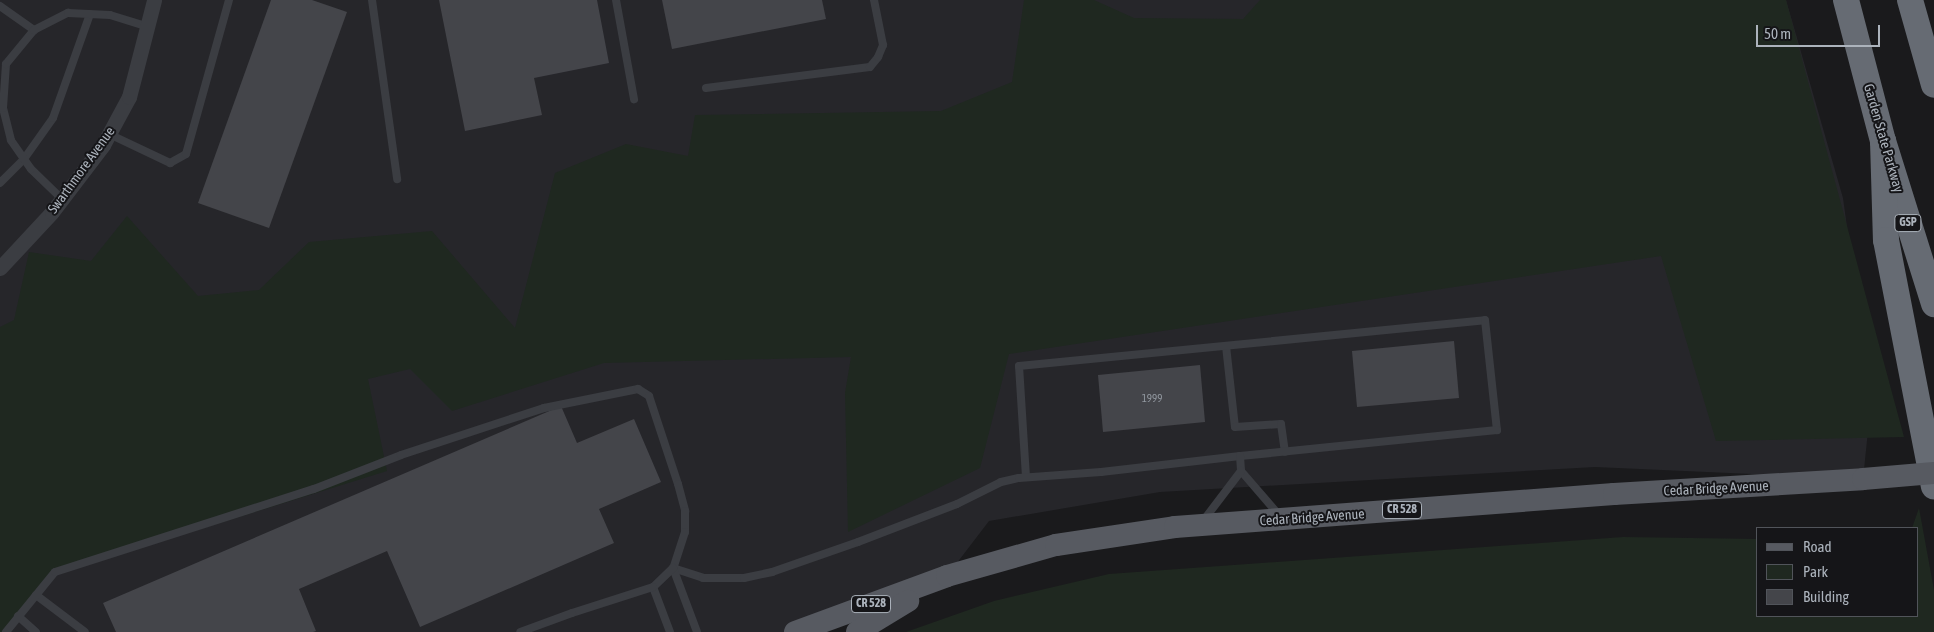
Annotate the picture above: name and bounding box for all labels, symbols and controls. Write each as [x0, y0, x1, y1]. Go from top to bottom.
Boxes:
scale bar [1759, 15, 1883, 47]
text: 50 m [1764, 25, 1791, 42]
street label: Garden State Parkway [1860, 82, 1908, 194]
street label: Swarthmore Avenue [44, 123, 118, 217]
road number: GSP [1894, 214, 1922, 232]
house number: 1999 [1142, 391, 1162, 405]
street label: Cedar Bridge Avenue [1663, 477, 1769, 499]
road number: CR 528 [1382, 500, 1422, 520]
street label: Cedar Bridge Avenue [1259, 505, 1365, 529]
legend [1756, 527, 1919, 617]
text: Road [1803, 538, 1832, 555]
text: Park [1803, 563, 1828, 580]
text: Building [1803, 588, 1849, 605]
road number: CR 528 [851, 594, 891, 614]

